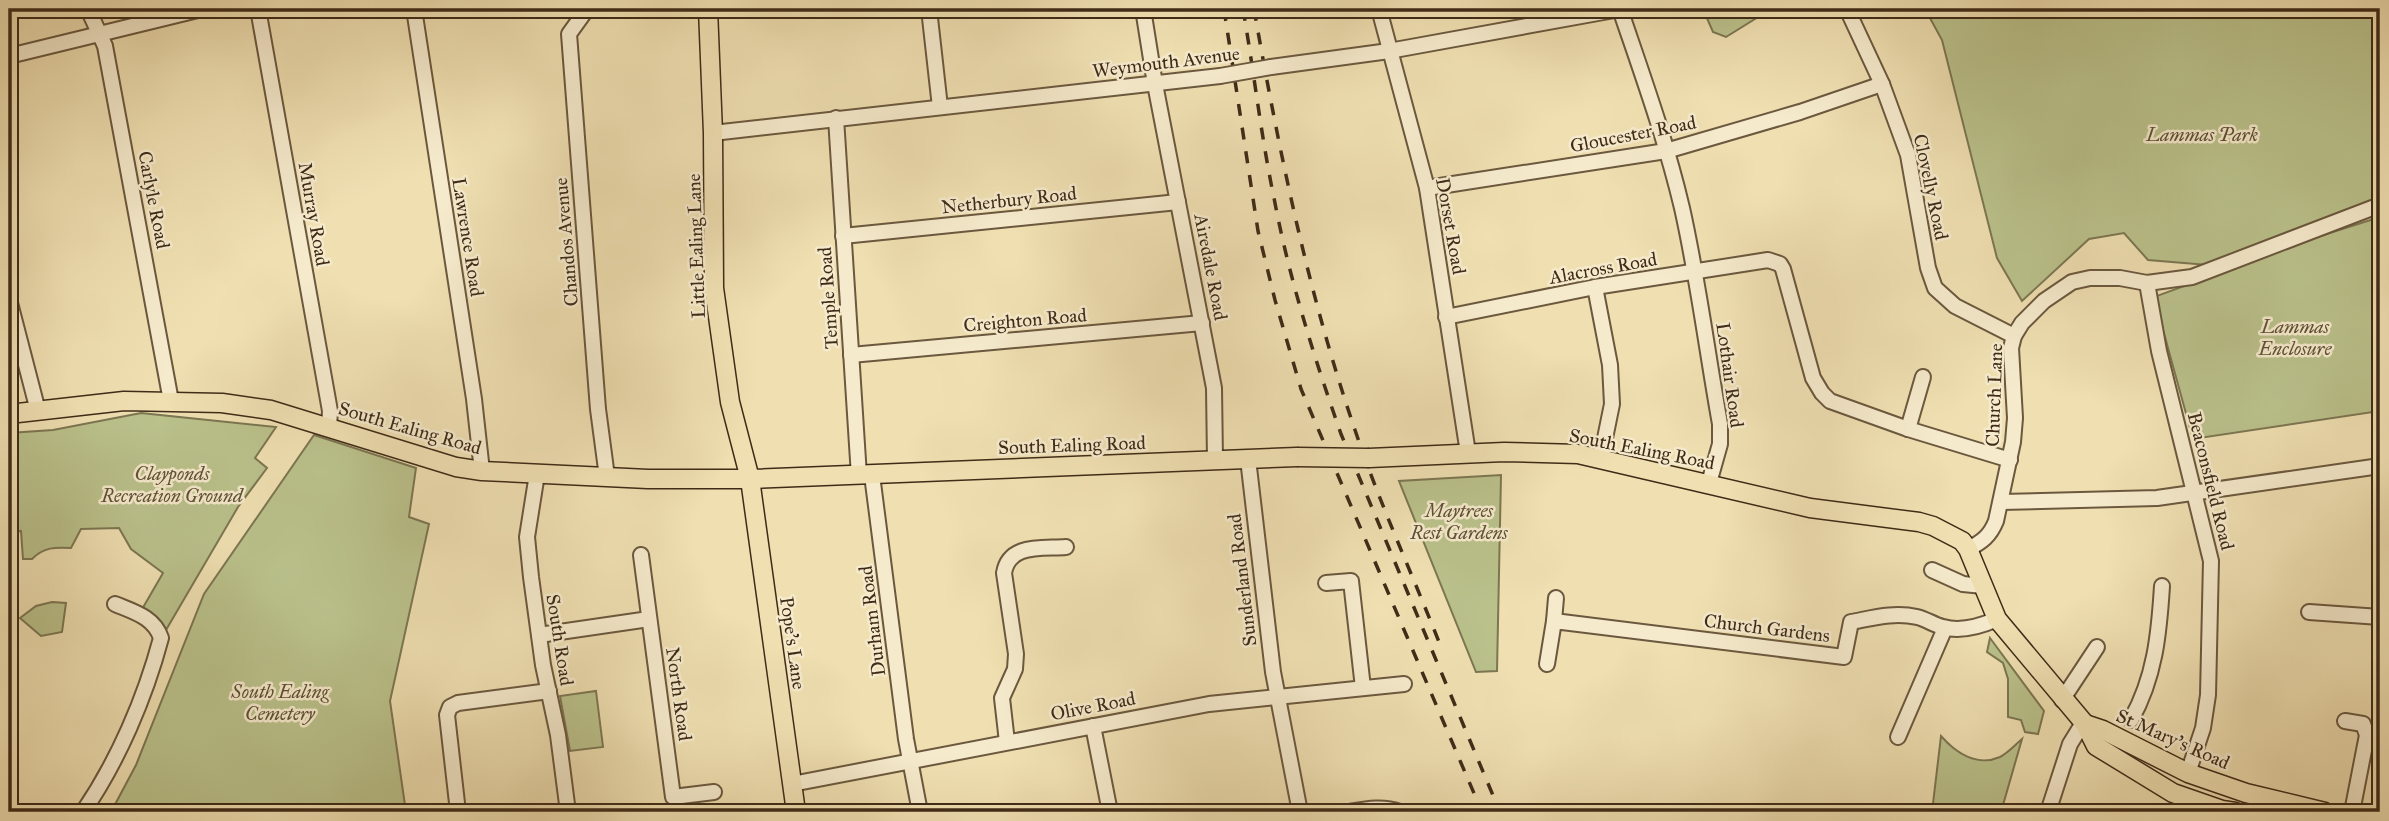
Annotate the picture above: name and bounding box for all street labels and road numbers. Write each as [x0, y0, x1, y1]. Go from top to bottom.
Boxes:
street label: Weymouth Avenue [1091, 42, 1241, 82]
street label: Gloucester Road [1568, 110, 1698, 158]
street label: Clovelly Road [1909, 132, 1954, 243]
street label: Carlyle Road [133, 149, 175, 251]
street label: Murray Road [294, 160, 335, 268]
street label: Little Ealing Lane [682, 173, 711, 319]
street label: Lawrence Road [447, 176, 489, 299]
street label: Dorset Road [1431, 176, 1471, 277]
street label: Chandos Avenue [549, 177, 583, 307]
street label: Netherbury Road [940, 181, 1078, 219]
street label: Airedale Road [1189, 211, 1233, 323]
street label: Temple Road [813, 246, 843, 350]
street label: Alacross Road [1546, 247, 1659, 289]
street label: Creighton Road [962, 303, 1088, 338]
street label: Lothair Road [1711, 321, 1749, 430]
street label: Church Lane [1981, 343, 2007, 447]
street label: South Ealing Road [335, 397, 485, 461]
street label: Beaconsfield Road [2183, 410, 2239, 553]
street label: South Ealing Road [1567, 424, 1717, 475]
street label: South Ealing Road [998, 431, 1147, 460]
street label: Sunderland Road [1222, 512, 1262, 648]
street label: Durham Road [854, 564, 890, 678]
street label: South Road [541, 592, 579, 688]
street label: Pope's Lane [775, 595, 811, 691]
street label: Church Gardens [1703, 609, 1831, 647]
street label: North Road [661, 646, 697, 743]
street label: Olive Road [1049, 686, 1138, 725]
street label: St Mary's Road [2113, 704, 2234, 774]

